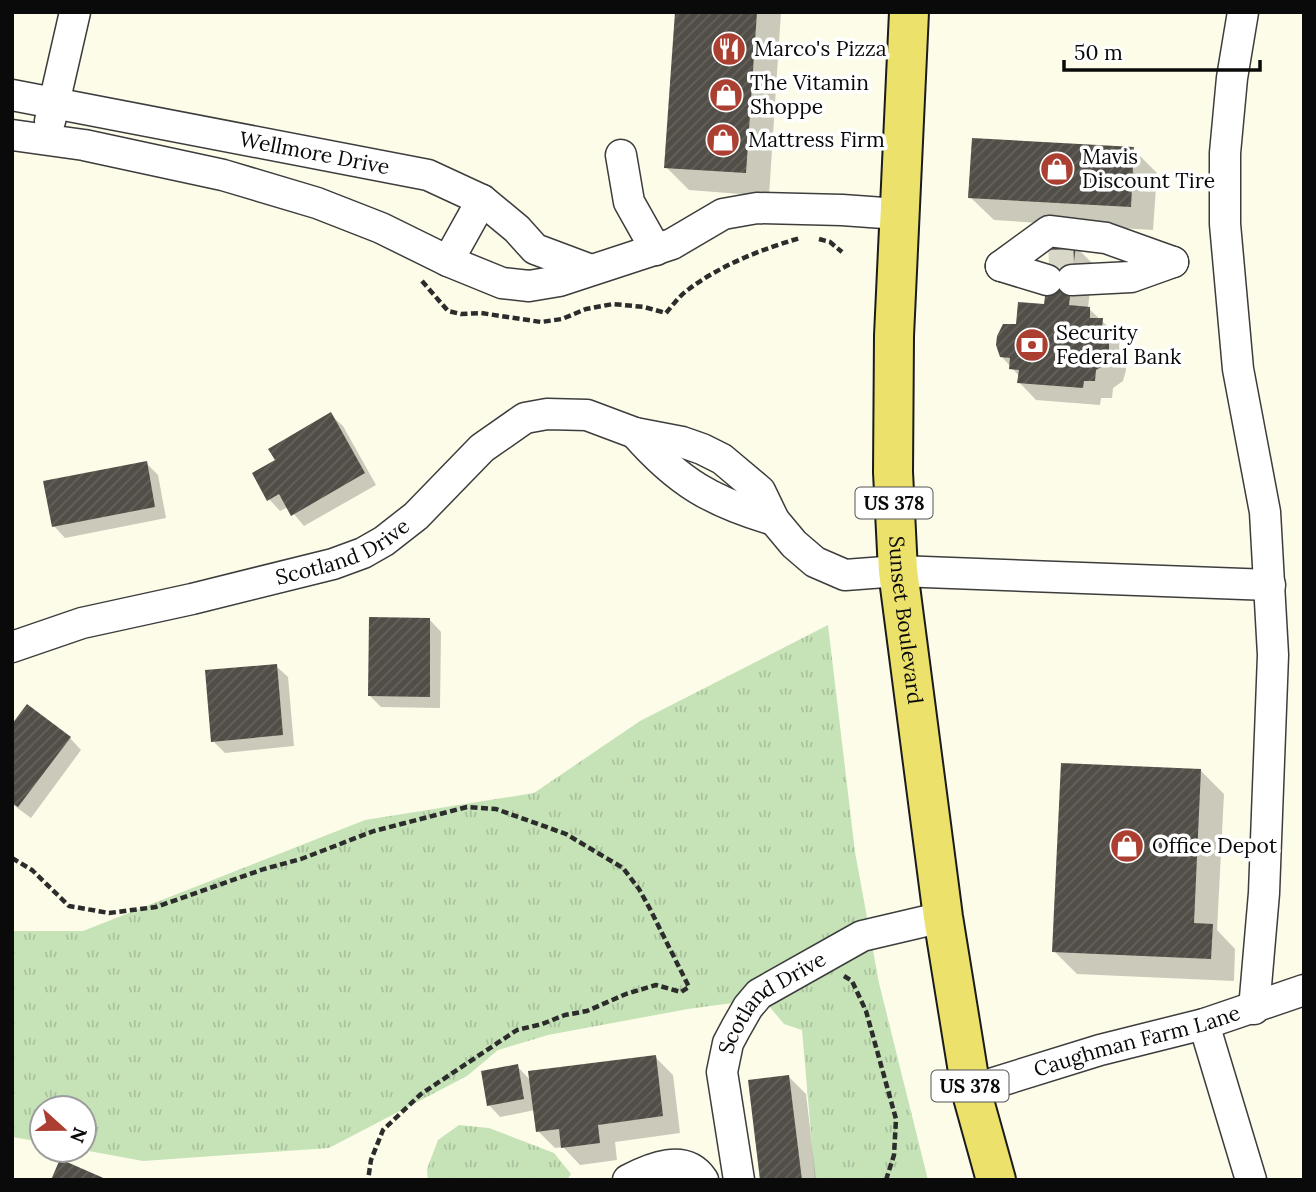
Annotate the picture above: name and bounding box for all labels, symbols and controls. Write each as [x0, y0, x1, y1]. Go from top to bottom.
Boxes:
scale bar [1064, 28, 1260, 72]
restaurant icon: Marco's Pizza [710, 30, 748, 68]
place label: Marco's Pizza [754, 35, 887, 62]
text: 50 m [1074, 39, 1123, 66]
place label: The Vitamin Shoppe [750, 69, 869, 120]
shop icon: The Vitamin Shoppe [707, 76, 745, 114]
shop icon: Mattress Firm [704, 121, 742, 159]
street label: Wellmore Drive [237, 125, 392, 180]
place label: Mattress Firm [748, 126, 885, 153]
place label: Mavis Discount Tire [1082, 143, 1215, 194]
shop icon: Mavis Discount Tire [1038, 150, 1076, 188]
place label: Security Federal Bank [1056, 319, 1182, 370]
bank icon: Security Federal Bank [1013, 326, 1051, 364]
road number: US 378 [856, 488, 932, 518]
street label: Scotland Drive [273, 512, 415, 591]
street label: Sunset Boulevard [883, 535, 929, 706]
shop icon: Office Depot [1108, 827, 1146, 865]
place label: Office Depot [1152, 832, 1278, 859]
street label: Scotland Drive [712, 945, 830, 1056]
street label: Caughman Farm Lane [1030, 999, 1243, 1083]
road number: US 378 [932, 1070, 1009, 1102]
north arrow [28, 1094, 98, 1164]
text: N [65, 1124, 93, 1147]

